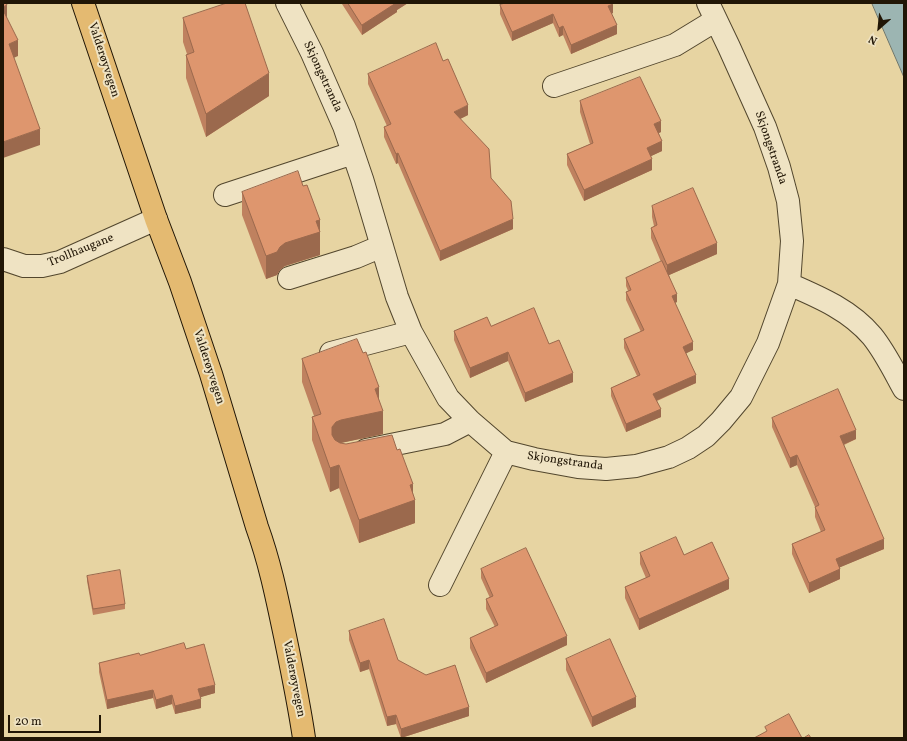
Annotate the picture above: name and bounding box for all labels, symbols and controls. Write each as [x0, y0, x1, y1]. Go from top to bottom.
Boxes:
north arrow [859, 8, 899, 48]
street label: Valderøyvegen [84, 21, 122, 99]
text: N [866, 31, 880, 48]
street label: Skjongstranda [299, 39, 345, 115]
street label: Skjongstranda [751, 109, 789, 187]
street label: Trollhaugane [46, 231, 116, 271]
street label: Valderøyvegen [189, 328, 227, 406]
street label: Skjongstranda [526, 450, 604, 474]
street label: Valderøyvegen [279, 639, 307, 719]
scale bar [10, 707, 103, 733]
text: 20 m [15, 714, 42, 730]

